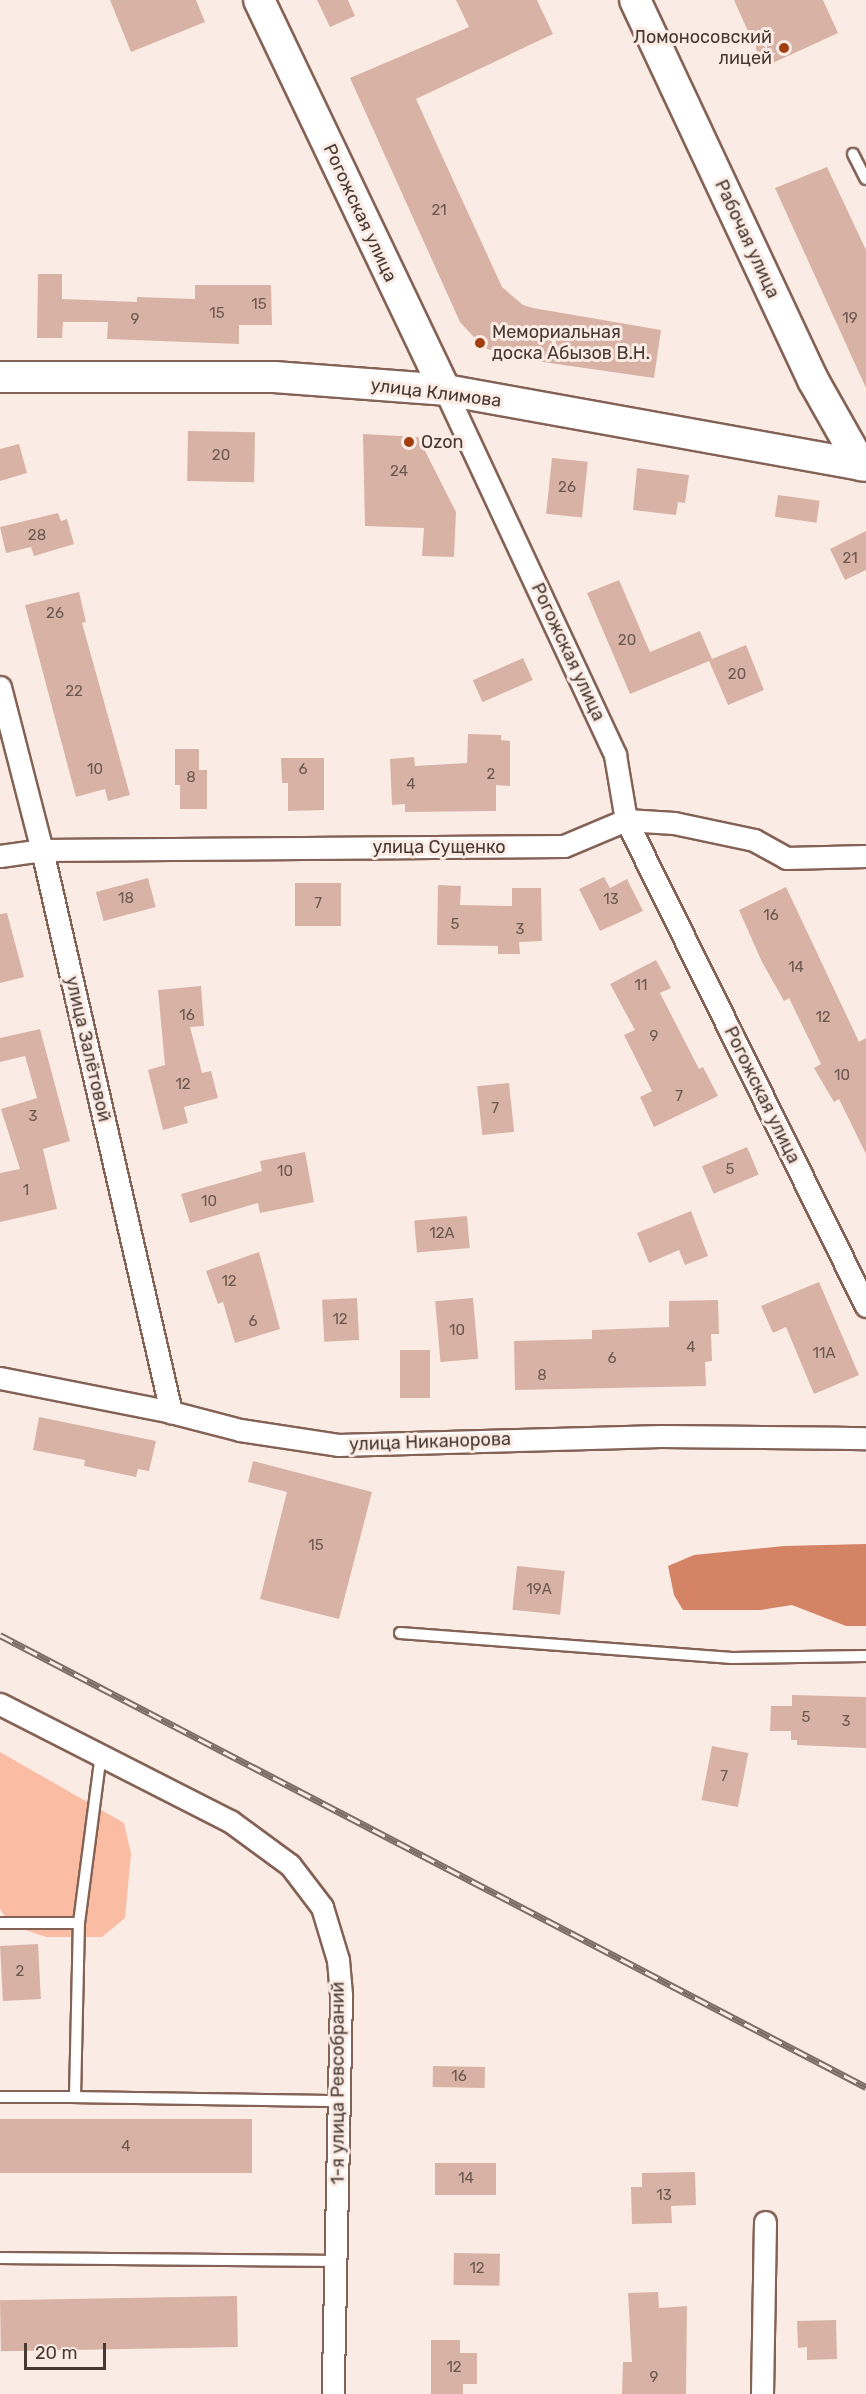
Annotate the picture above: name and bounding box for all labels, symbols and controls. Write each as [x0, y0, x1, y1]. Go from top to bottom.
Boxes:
place label: Ломоносовский лицей [633, 27, 772, 70]
marker: Ломоносовский лицей [777, 41, 791, 55]
street label: Рогожская улица [319, 141, 401, 285]
street label: Рабочая улица [710, 176, 784, 302]
house number: 21 [431, 202, 447, 220]
house number: 15 [251, 296, 267, 314]
house number: 15 [209, 305, 225, 323]
house number: 19 [842, 310, 858, 328]
house number: 9 [131, 311, 139, 329]
place label: Мемориальная доска Абызов В.Н. [492, 322, 650, 364]
marker: Мемориальная доска Абызов В.Н. [473, 336, 487, 350]
street label: улица Климова [369, 374, 503, 412]
place label: Ozon [421, 431, 463, 453]
marker: Ozon [402, 435, 416, 449]
house number: 20 [212, 447, 230, 465]
house number: 24 [390, 463, 408, 481]
house number: 26 [558, 479, 576, 497]
house number: 28 [28, 527, 46, 545]
house number: 21 [842, 550, 858, 568]
street label: Рогожская улица [527, 580, 609, 724]
house number: 26 [46, 605, 64, 623]
house number: 20 [618, 632, 636, 650]
house number: 20 [728, 666, 746, 684]
house number: 22 [65, 683, 83, 701]
house number: 10 [87, 761, 103, 779]
house number: 6 [298, 761, 308, 779]
house number: 2 [487, 766, 495, 784]
house number: 8 [186, 769, 196, 787]
house number: 4 [406, 776, 416, 794]
street label: улица Сущенко [372, 836, 506, 858]
house number: 18 [118, 890, 134, 908]
house number: 13 [603, 891, 619, 909]
house number: 7 [314, 895, 322, 913]
house number: 16 [763, 907, 779, 925]
house number: 5 [451, 916, 459, 934]
house number: 3 [515, 921, 525, 939]
house number: 14 [788, 959, 804, 977]
street label: улица Залётовой [61, 974, 115, 1124]
house number: 11 [635, 977, 647, 995]
house number: 16 [179, 1007, 195, 1025]
house number: 12 [815, 1009, 831, 1027]
street label: Рогожская улица [719, 1023, 805, 1167]
house number: 9 [650, 1028, 658, 1046]
house number: 10 [834, 1067, 850, 1085]
house number: 12 [175, 1076, 191, 1094]
house number: 7 [675, 1088, 683, 1106]
house number: 7 [491, 1100, 499, 1118]
house number: 3 [28, 1108, 38, 1126]
house number: 5 [726, 1161, 734, 1179]
house number: 10 [277, 1163, 293, 1181]
house number: 1 [23, 1182, 29, 1200]
house number: 10 [201, 1193, 217, 1211]
house number: 12А [429, 1225, 455, 1243]
house number: 12 [221, 1273, 237, 1291]
house number: 12 [332, 1311, 348, 1329]
house number: 6 [248, 1313, 258, 1331]
house number: 10 [449, 1322, 465, 1340]
house number: 4 [686, 1339, 696, 1357]
house number: 11А [813, 1345, 835, 1363]
house number: 6 [607, 1350, 617, 1368]
house number: 8 [537, 1367, 547, 1385]
street label: улица Никанорова [349, 1428, 511, 1456]
house number: 15 [308, 1537, 324, 1555]
house number: 19А [526, 1581, 552, 1599]
house number: 5 [802, 1709, 810, 1727]
house number: 3 [841, 1713, 851, 1731]
house number: 7 [720, 1768, 728, 1786]
house number: 2 [16, 1963, 24, 1981]
street label: 1-я улица Ревсобраний [327, 1982, 349, 2184]
house number: 16 [451, 2068, 467, 2086]
house number: 4 [121, 2138, 131, 2156]
house number: 14 [458, 2170, 474, 2188]
house number: 13 [656, 2187, 672, 2205]
house number: 12 [469, 2260, 485, 2278]
scale bar [27, 2331, 110, 2369]
text: 20 m [35, 2342, 77, 2364]
house number: 12 [446, 2359, 462, 2377]
house number: 9 [650, 2369, 658, 2387]

